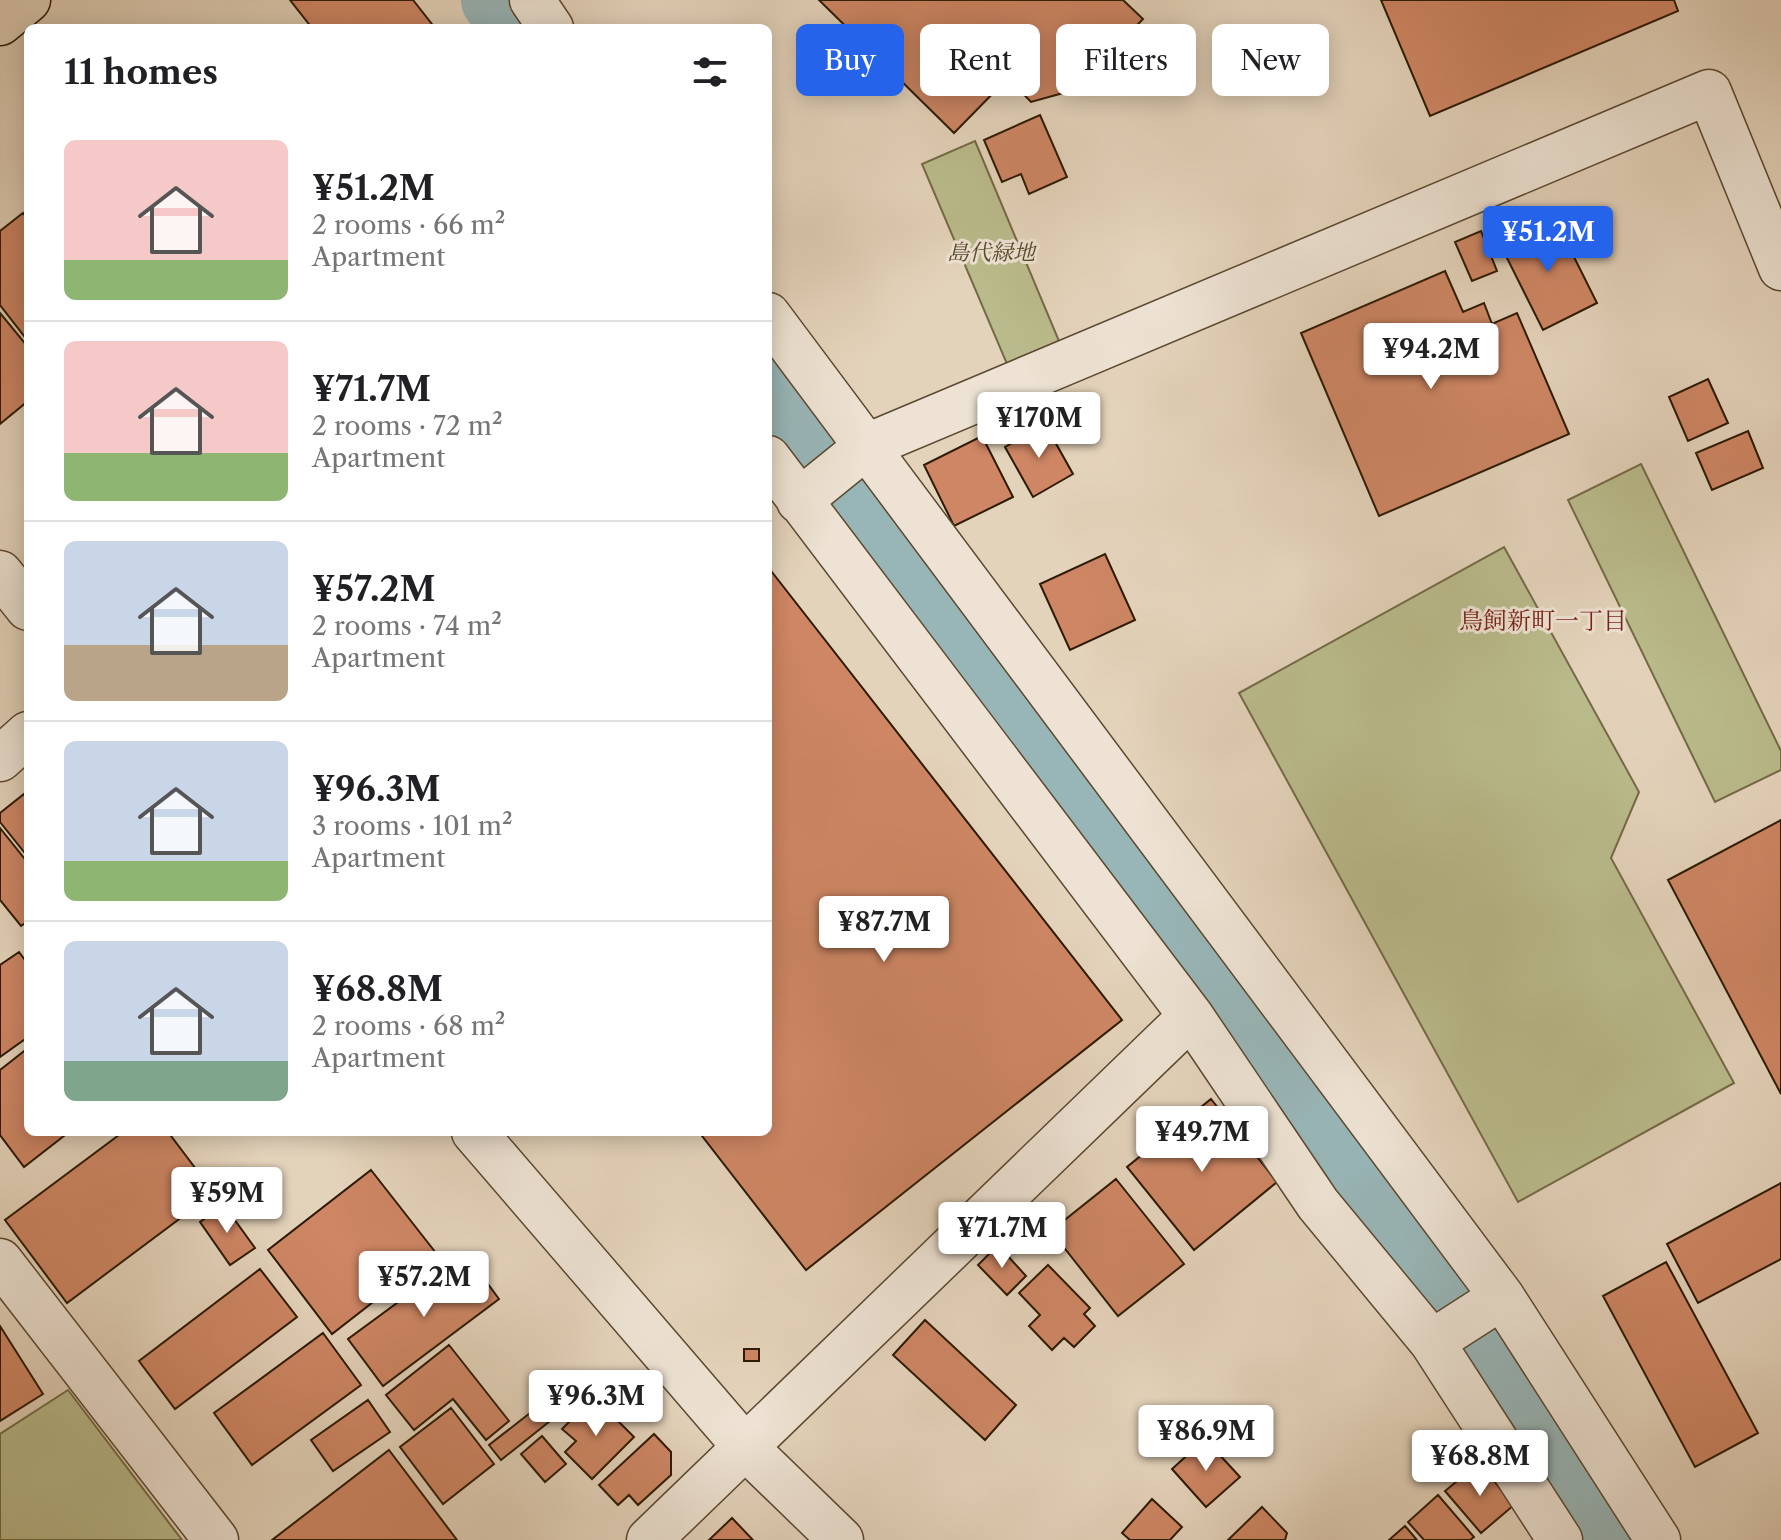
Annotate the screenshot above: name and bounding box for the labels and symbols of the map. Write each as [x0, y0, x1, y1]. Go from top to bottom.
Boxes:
pin: ¥51.2M [1483, 206, 1613, 274]
park label: 島代緑地 [947, 239, 1037, 266]
pin: ¥94.2M [1366, 323, 1496, 391]
pin: ¥170M [983, 392, 1095, 460]
district label: 鳥飼新町一丁目 [1459, 606, 1627, 635]
pin: ¥87.7M [819, 896, 949, 964]
pin: ¥49.7M [1137, 1106, 1267, 1174]
pin: ¥59M [180, 1167, 274, 1235]
pin: ¥71.7M [937, 1202, 1067, 1270]
pin: ¥57.2M [359, 1251, 489, 1319]
pin: ¥96.3M [531, 1370, 661, 1438]
pin: ¥86.9M [1141, 1405, 1271, 1473]
pin: ¥68.8M [1415, 1430, 1545, 1498]

